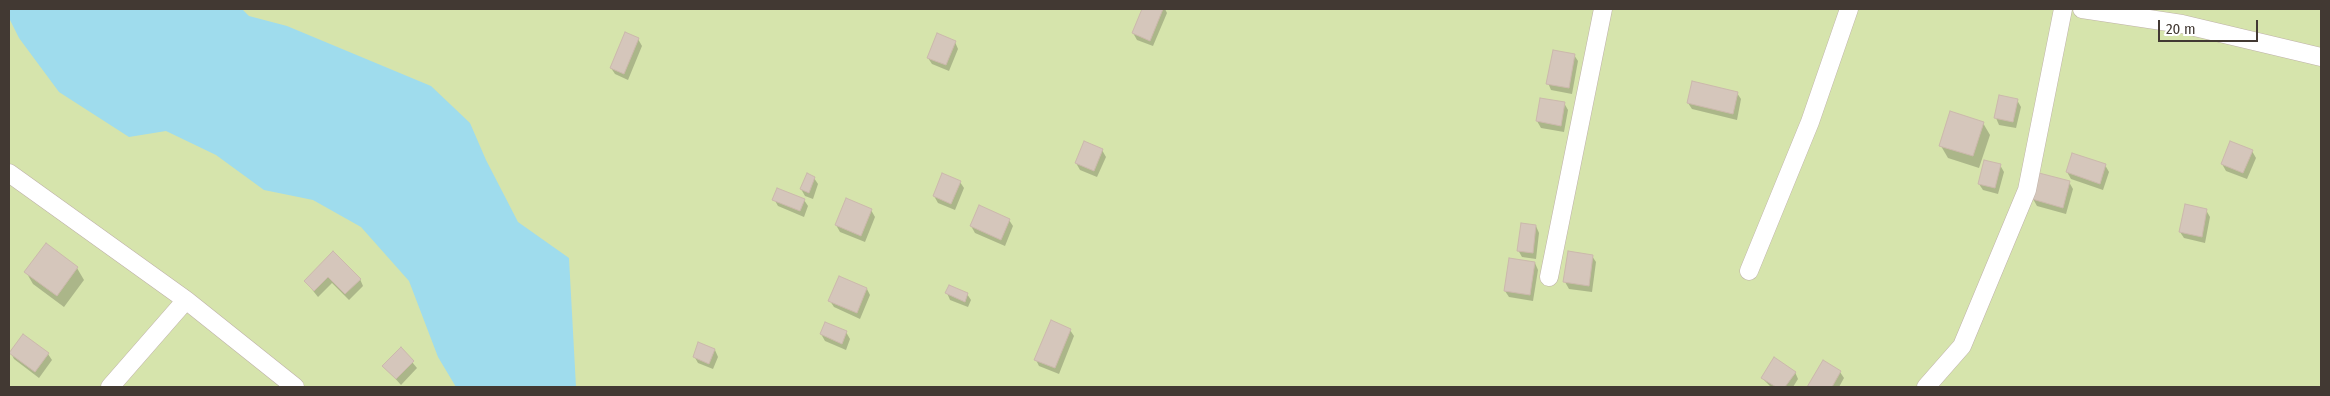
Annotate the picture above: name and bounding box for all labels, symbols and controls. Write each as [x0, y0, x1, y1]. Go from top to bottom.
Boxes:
scale bar [2160, 10, 2260, 42]
text: 20 m [2166, 20, 2196, 38]

